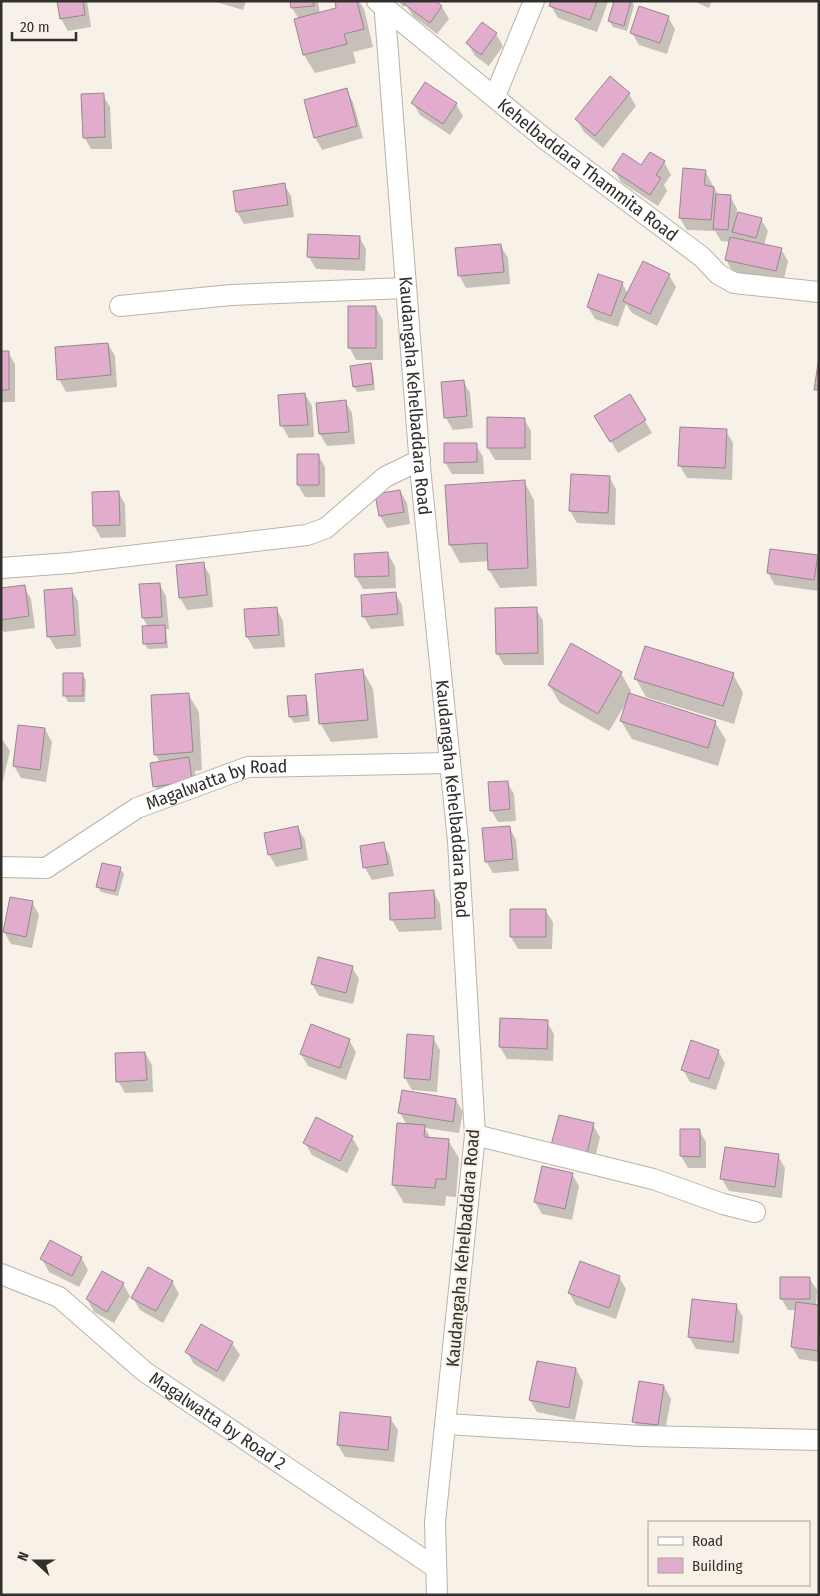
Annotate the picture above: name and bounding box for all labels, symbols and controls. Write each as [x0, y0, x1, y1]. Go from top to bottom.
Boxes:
scale bar [12, 10, 76, 42]
text: 20 m [20, 18, 50, 36]
street label: Kehelbaddara Thammita Road [493, 94, 682, 246]
street label: Kaudangaha Kehelbaddara Road [394, 276, 436, 516]
street label: Kaudangaha Kehelbaddara Road [431, 679, 473, 919]
street label: Magalwatta by Road [143, 755, 287, 815]
street label: Kaudangaha Kehelbaddara Road [442, 1128, 484, 1368]
street label: Magalwatta by Road 2 [145, 1367, 290, 1475]
legend [648, 1521, 810, 1586]
text: Road [692, 1532, 723, 1550]
north arrow [10, 1536, 60, 1586]
text: N [14, 1550, 33, 1563]
text: Building [692, 1557, 743, 1575]

